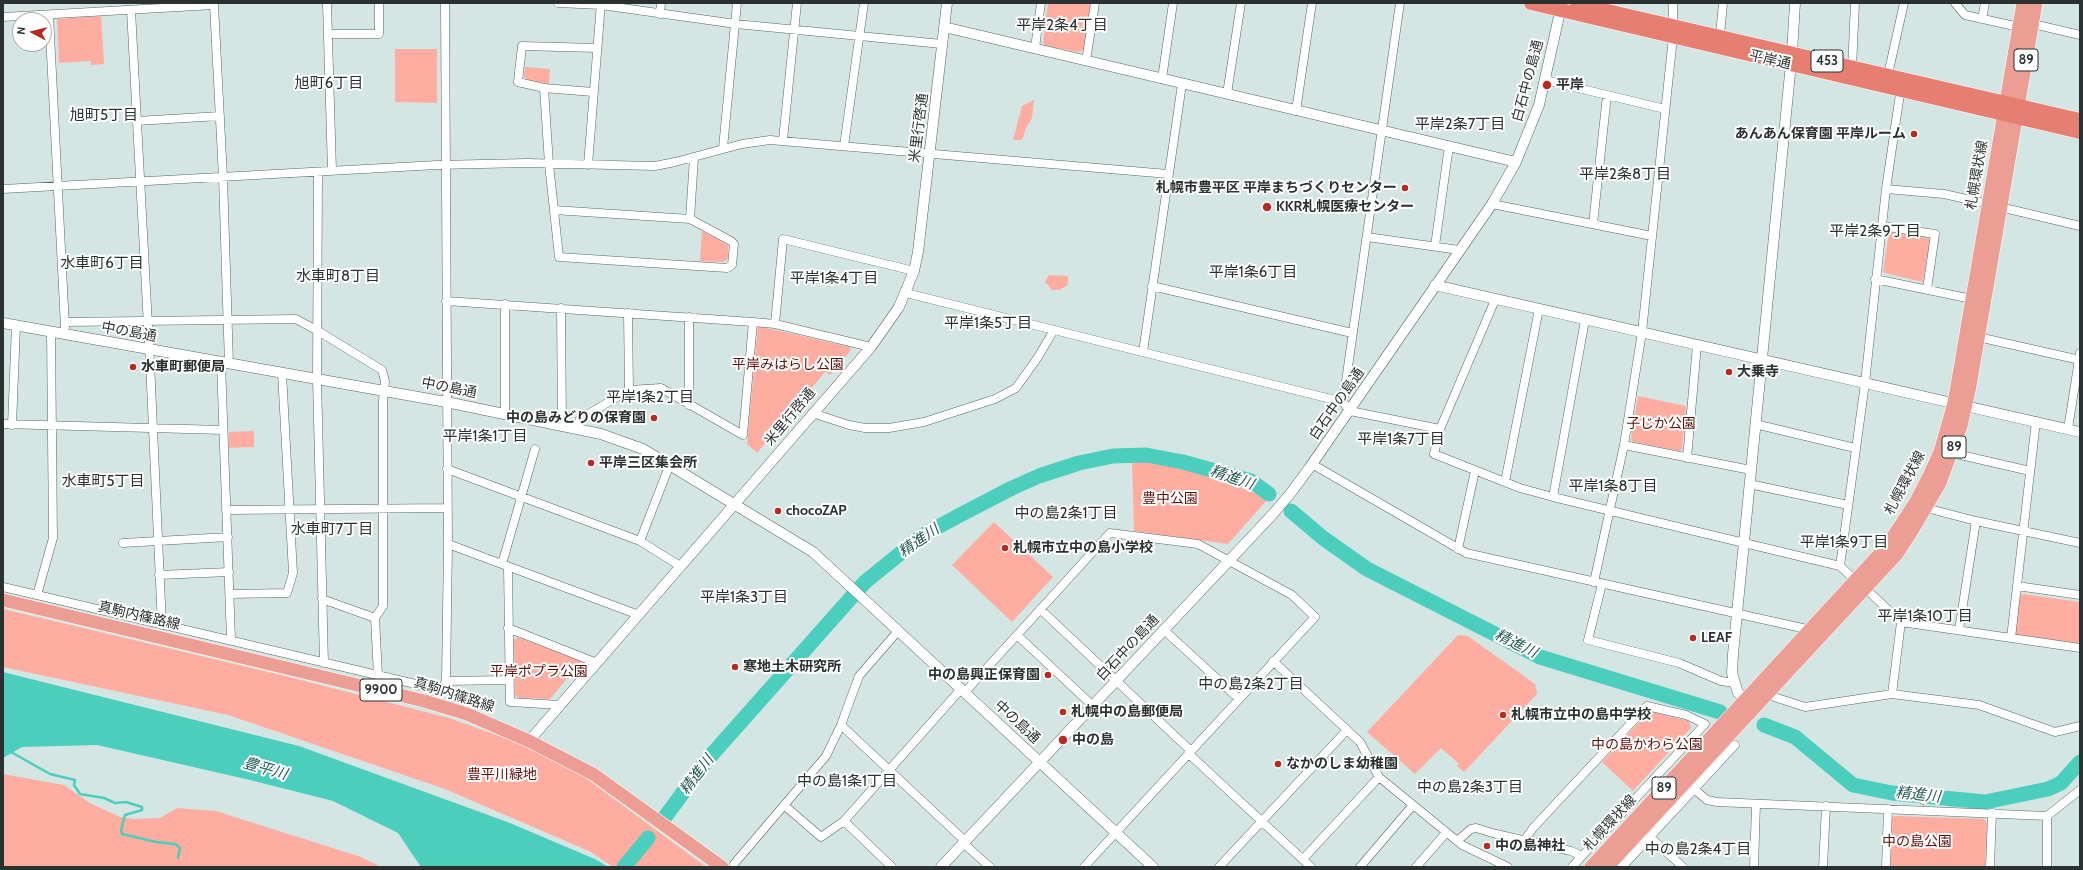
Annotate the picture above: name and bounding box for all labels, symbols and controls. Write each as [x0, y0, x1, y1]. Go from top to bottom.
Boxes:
north arrow [12, 12, 52, 52]
district label: 平岸2条4丁目 [1016, 17, 1108, 35]
text: N [14, 26, 29, 35]
street label: 白石中の島通 [1509, 38, 1547, 124]
street label: 平岸通 [1748, 47, 1792, 73]
road number: 89 [2014, 49, 2038, 71]
road number: 453 [1811, 50, 1843, 72]
district label: 旭町6丁目 [295, 75, 363, 93]
place label: 平岸 [1556, 77, 1584, 93]
marker: 平岸 [1541, 79, 1553, 91]
street label: 米里行啓通 [906, 92, 932, 164]
district label: 旭町5丁目 [70, 107, 138, 125]
district label: 平岸2条7丁目 [1415, 116, 1505, 134]
place label: あんあん保育園 平岸ルーム [1735, 126, 1906, 142]
marker: あんあん保育園 平岸ルーム [1909, 129, 1919, 139]
street label: 札幌環状線 [1963, 139, 1991, 211]
district label: 平岸2条8丁目 [1579, 166, 1671, 184]
place label: 札幌市豊平区 平岸まちづくりセンター [1156, 180, 1397, 196]
marker: 札幌市豊平区 平岸まちづくりセンター [1400, 183, 1410, 193]
place label: KKR札幌医療センター [1276, 199, 1414, 215]
marker: KKR札幌医療センター [1261, 201, 1273, 213]
district label: 平岸2条9丁目 [1829, 223, 1921, 241]
district label: 水車町6丁目 [60, 255, 144, 273]
district label: 平岸1条6丁目 [1209, 264, 1297, 282]
district label: 水車町8丁目 [296, 268, 380, 286]
district label: 平岸1条4丁目 [790, 270, 878, 288]
district label: 平岸1条5丁目 [944, 315, 1032, 333]
street label: 中の島通 [100, 319, 158, 345]
park label: 平岸みはらし公園 [732, 357, 844, 373]
place label: 水車町郵便局 [141, 359, 225, 375]
marker: 水車町郵便局 [128, 362, 138, 372]
place label: 大乗寺 [1737, 364, 1779, 380]
street label: 白石中の島通 [1306, 365, 1368, 443]
marker: 大乗寺 [1724, 367, 1734, 377]
street label: 中の島通 [420, 374, 478, 402]
street label: 米里行啓通 [761, 385, 819, 449]
district label: 平岸1条2丁目 [606, 389, 694, 407]
place label: 中の島みどりの保育園 [506, 410, 646, 426]
marker: 中の島みどりの保育園 [649, 413, 659, 423]
park label: 子じか公園 [1626, 416, 1696, 432]
district label: 平岸1条1丁目 [443, 428, 527, 446]
district label: 平岸1条7丁目 [1357, 431, 1445, 449]
road number: 89 [1942, 436, 1966, 458]
street label: 札幌環状線 [1881, 448, 1929, 518]
place label: 平岸三区集会所 [599, 455, 697, 471]
marker: 平岸三区集会所 [586, 458, 596, 468]
water label: 精進川 [1208, 462, 1256, 494]
district label: 水車町5丁目 [61, 473, 145, 491]
district label: 平岸1条8丁目 [1569, 478, 1657, 496]
park label: 豊中公園 [1142, 491, 1198, 507]
place label: chocoZAP [786, 503, 847, 519]
district label: 中の島2条1丁目 [1015, 505, 1117, 523]
marker: chocoZAP [773, 506, 783, 516]
district label: 水車町7丁目 [291, 521, 373, 539]
water label: 精進川 [895, 521, 943, 561]
district label: 平岸1条9丁目 [1800, 534, 1888, 552]
place label: 札幌市立中の島小学校 [1013, 540, 1153, 556]
marker: 札幌市立中の島小学校 [1000, 543, 1010, 553]
district label: 平岸1条3丁目 [700, 589, 788, 607]
street label: 真駒内篠路線 [96, 598, 182, 634]
district label: 平岸1条10丁目 [1877, 608, 1973, 626]
street label: 白石中の島通 [1093, 612, 1163, 684]
water label: 精進川 [1492, 626, 1540, 662]
place label: LEAF [1701, 630, 1732, 646]
marker: LEAF [1688, 633, 1698, 643]
place label: 寒地土木研究所 [743, 659, 841, 675]
marker: 寒地土木研究所 [730, 662, 740, 672]
park label: 平岸ポプラ公園 [490, 664, 588, 680]
place label: 中の島興正保育園 [928, 667, 1040, 683]
marker: 中の島興正保育園 [1043, 670, 1053, 680]
street label: 真駒内篠路線 [411, 674, 497, 716]
district label: 中の島2条2丁目 [1198, 676, 1304, 694]
road number: 9900 [360, 679, 402, 701]
street label: 中の島通 [991, 697, 1043, 747]
place label: 札幌中の島郵便局 [1071, 704, 1183, 720]
marker: 札幌中の島郵便局 [1058, 707, 1068, 717]
place label: 札幌市立中の島中学校 [1511, 707, 1651, 723]
marker: 札幌市立中の島中学校 [1498, 710, 1508, 720]
place label: 中の島 [1072, 732, 1114, 748]
marker: 中の島 [1057, 734, 1069, 746]
park label: 中の島かわら公園 [1591, 737, 1703, 753]
water label: 精進川 [676, 752, 718, 798]
water label: 豊平川 [241, 754, 289, 784]
place label: なかのしま幼稚園 [1286, 756, 1398, 772]
marker: なかのしま幼稚園 [1273, 759, 1283, 769]
park label: 豊平川緑地 [467, 767, 537, 783]
district label: 中の島1条1丁目 [797, 773, 897, 791]
road number: 89 [1652, 777, 1676, 799]
district label: 中の島2条3丁目 [1417, 779, 1523, 797]
water label: 精進川 [1895, 784, 1941, 806]
street label: 札幌環状線 [1580, 792, 1640, 854]
park label: 中の島公園 [1882, 834, 1952, 850]
place label: 中の島神社 [1495, 838, 1565, 854]
marker: 中の島神社 [1482, 841, 1492, 851]
district label: 中の島2条4丁目 [1645, 841, 1751, 859]

